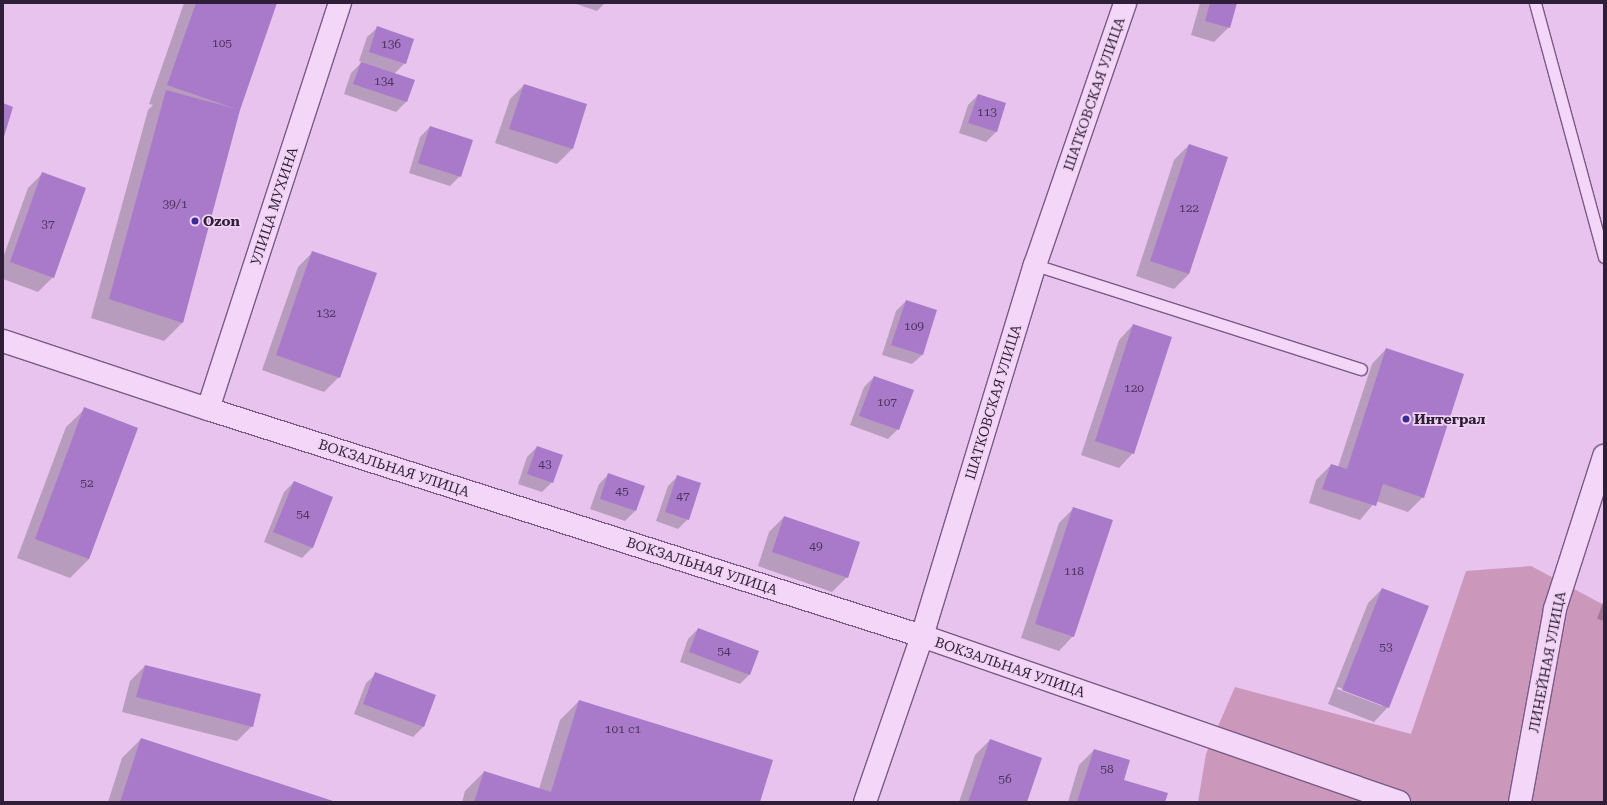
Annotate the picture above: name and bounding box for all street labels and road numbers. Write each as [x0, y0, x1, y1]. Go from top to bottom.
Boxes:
street label: ШАТКОВСКАЯ УЛИЦА [1060, 15, 1128, 173]
street label: УЛИЦА МУХИНА [247, 145, 301, 267]
street label: ШАТКОВСКАЯ УЛИЦА [961, 322, 1025, 482]
street label: ВОКЗАЛЬНАЯ УЛИЦА [316, 436, 472, 500]
street label: ВОКЗАЛЬНАЯ УЛИЦА [624, 534, 780, 598]
street label: ЛИНЕЙНАЯ УЛИЦА [1525, 590, 1569, 734]
street label: ВОКЗАЛЬНАЯ УЛИЦА [933, 633, 1087, 701]

